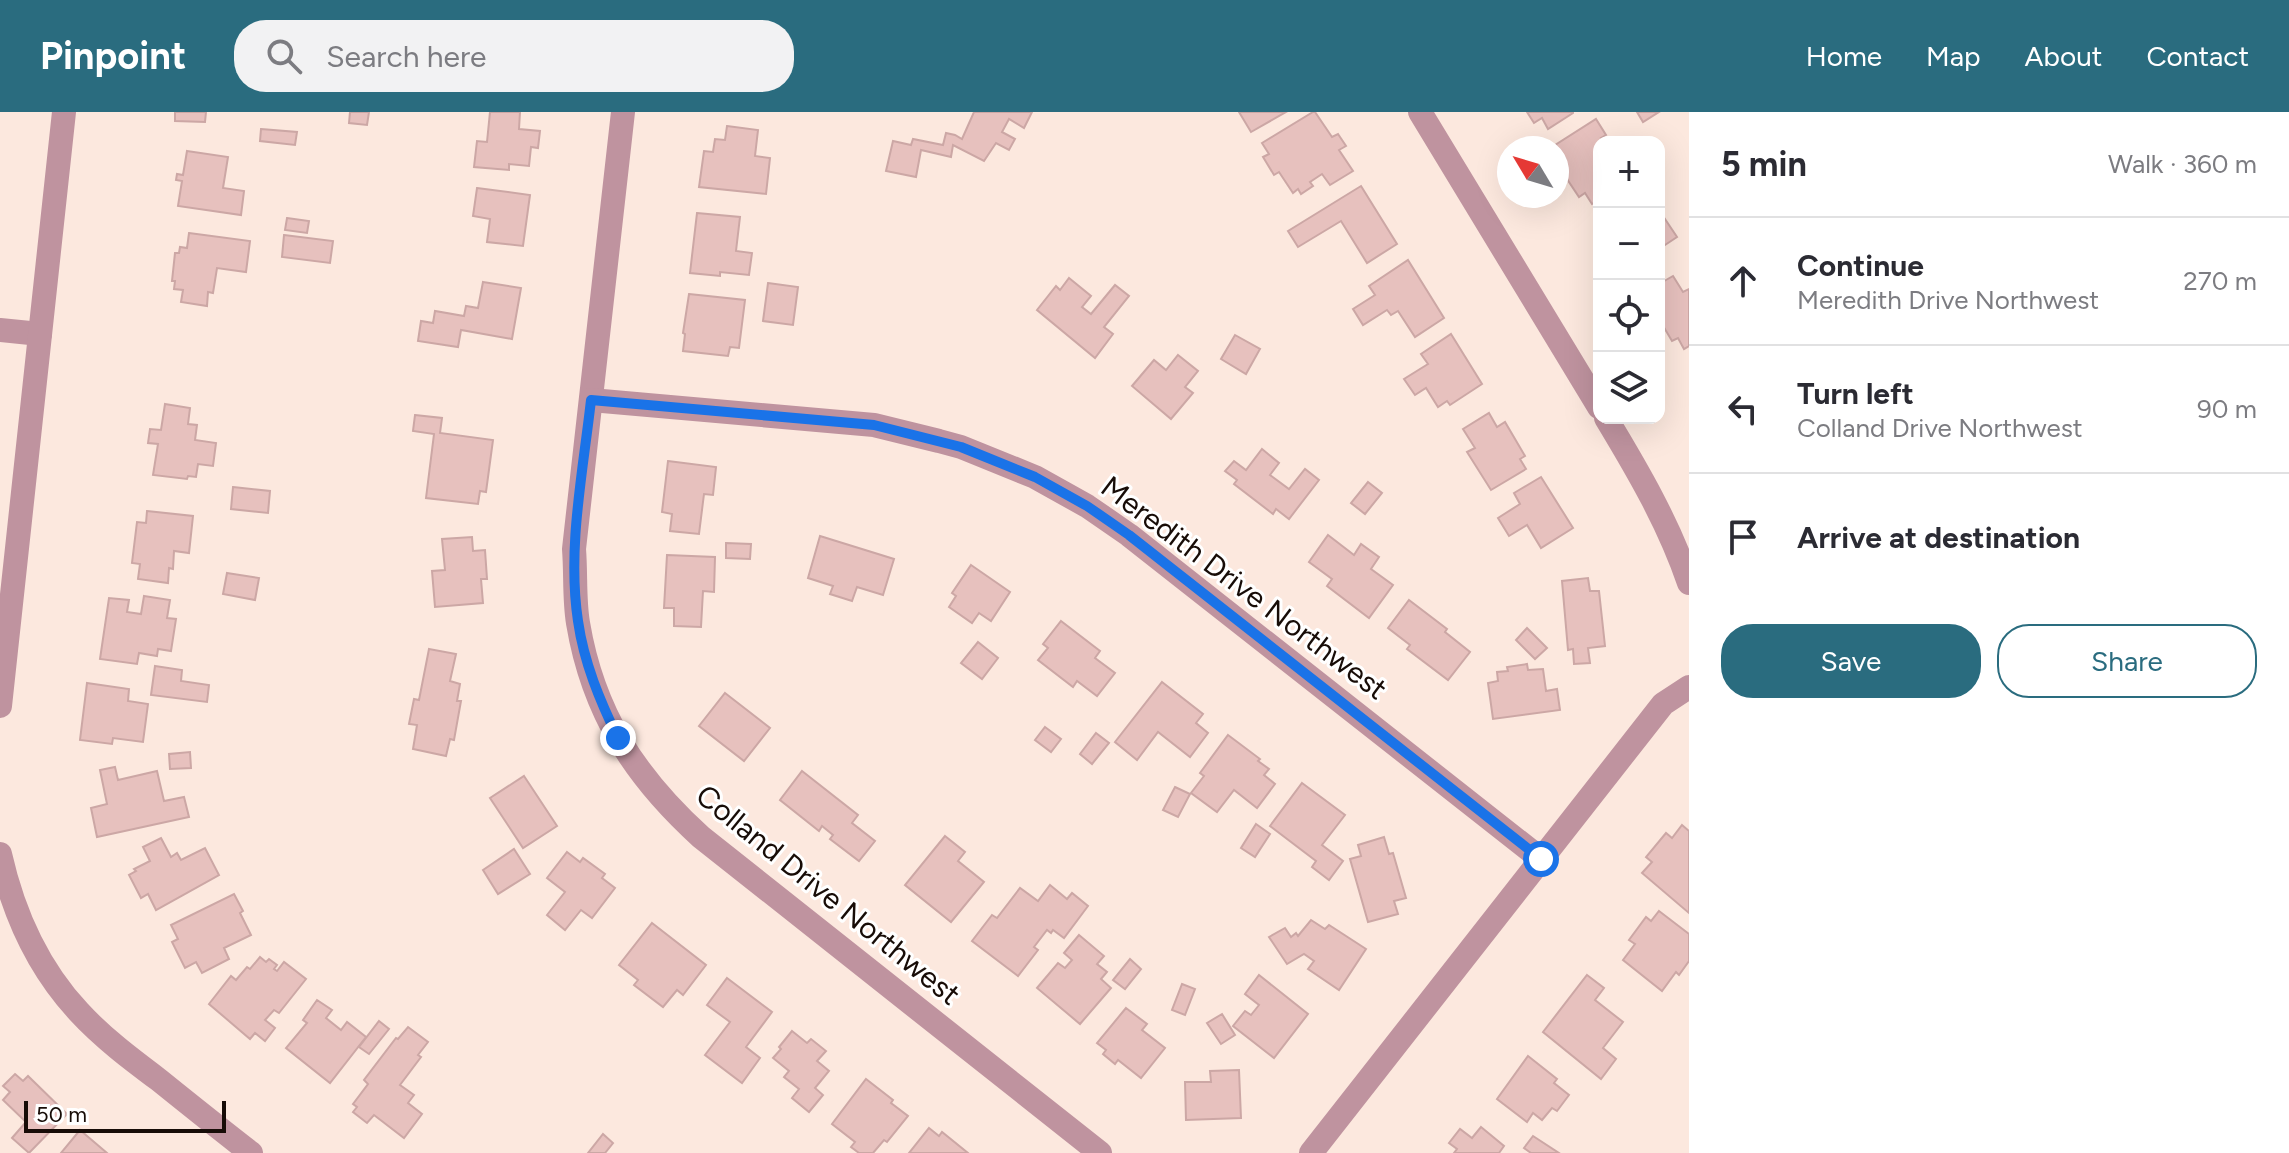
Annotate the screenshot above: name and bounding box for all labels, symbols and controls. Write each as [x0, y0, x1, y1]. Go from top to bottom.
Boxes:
search box [234, 20, 794, 92]
text: Pinpoint [40, 33, 186, 79]
icon: search [262, 34, 306, 78]
text: Search here [326, 38, 486, 75]
text: Home [1806, 39, 1882, 73]
text: Map [1926, 39, 1981, 73]
text: About [2025, 39, 2102, 73]
text: Contact [2146, 39, 2249, 73]
north arrow [1497, 136, 1569, 208]
map controls [1593, 136, 1665, 424]
button: + [1593, 136, 1665, 208]
text: 5 min [1721, 144, 1807, 185]
text: Walk · 360 m [2108, 148, 2257, 180]
button: − [1593, 208, 1665, 280]
text: Continue [1797, 247, 1924, 284]
icon: ahead [1721, 259, 1765, 303]
text: 270 m [2183, 265, 2257, 297]
button: locate [1593, 280, 1665, 352]
text: Meredith Drive Northwest [1797, 284, 2099, 316]
button: layers [1593, 352, 1665, 424]
text: Turn left [1797, 375, 1914, 412]
icon: left [1721, 387, 1765, 431]
text: 90 m [2197, 393, 2257, 425]
text: Colland Drive Northwest [1797, 412, 2083, 444]
street label: Meredith Drive Northwest [1094, 468, 1395, 707]
icon: arrive [1721, 515, 1765, 559]
text: Arrive at destination [1797, 519, 2080, 556]
button: Save [1721, 624, 1981, 698]
button: Share [1997, 624, 2257, 698]
route end [600, 720, 636, 756]
street label: Colland Drive Northwest [689, 777, 968, 1013]
route start [1523, 841, 1559, 877]
scale bar [24, 1097, 226, 1133]
text: 50 m [36, 1101, 87, 1128]

